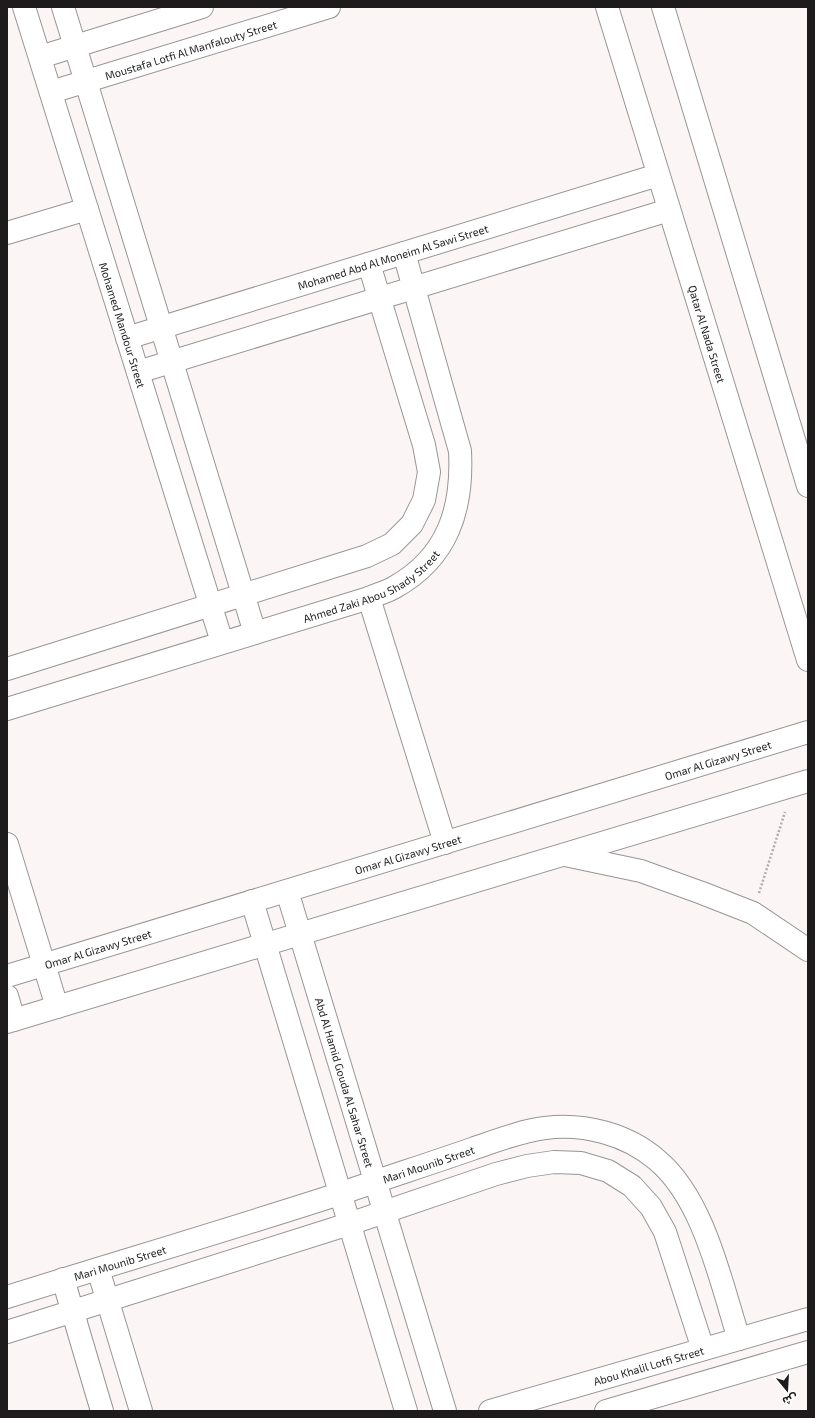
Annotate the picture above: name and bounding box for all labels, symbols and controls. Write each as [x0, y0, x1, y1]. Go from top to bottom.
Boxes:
street label: Moustafa Lotfi Al Manfalouty Street [103, 17, 278, 82]
street label: Mohamed Abd Al Moneim Al Sawi Street [296, 221, 490, 292]
street label: Mohamed Mandour Street [97, 260, 149, 389]
street label: Qatar Al Nada Street [685, 283, 729, 384]
street label: Ahmed Zaki Abou Shady Street [301, 547, 441, 624]
street label: Omar Al Gizawy Street [663, 737, 773, 782]
street label: Omar Al Gizawy Street [353, 832, 463, 876]
street label: Omar Al Gizawy Street [43, 926, 153, 971]
street label: Abd Al Hamid Gouda Al Sahar Street [313, 996, 377, 1169]
street label: Mari Mounib Street [381, 1142, 476, 1185]
street label: Mari Mounib Street [72, 1242, 168, 1282]
street label: Abou Khalil Lotfi Street [592, 1343, 705, 1387]
north arrow [767, 1370, 807, 1410]
text: ش [781, 1391, 799, 1408]

